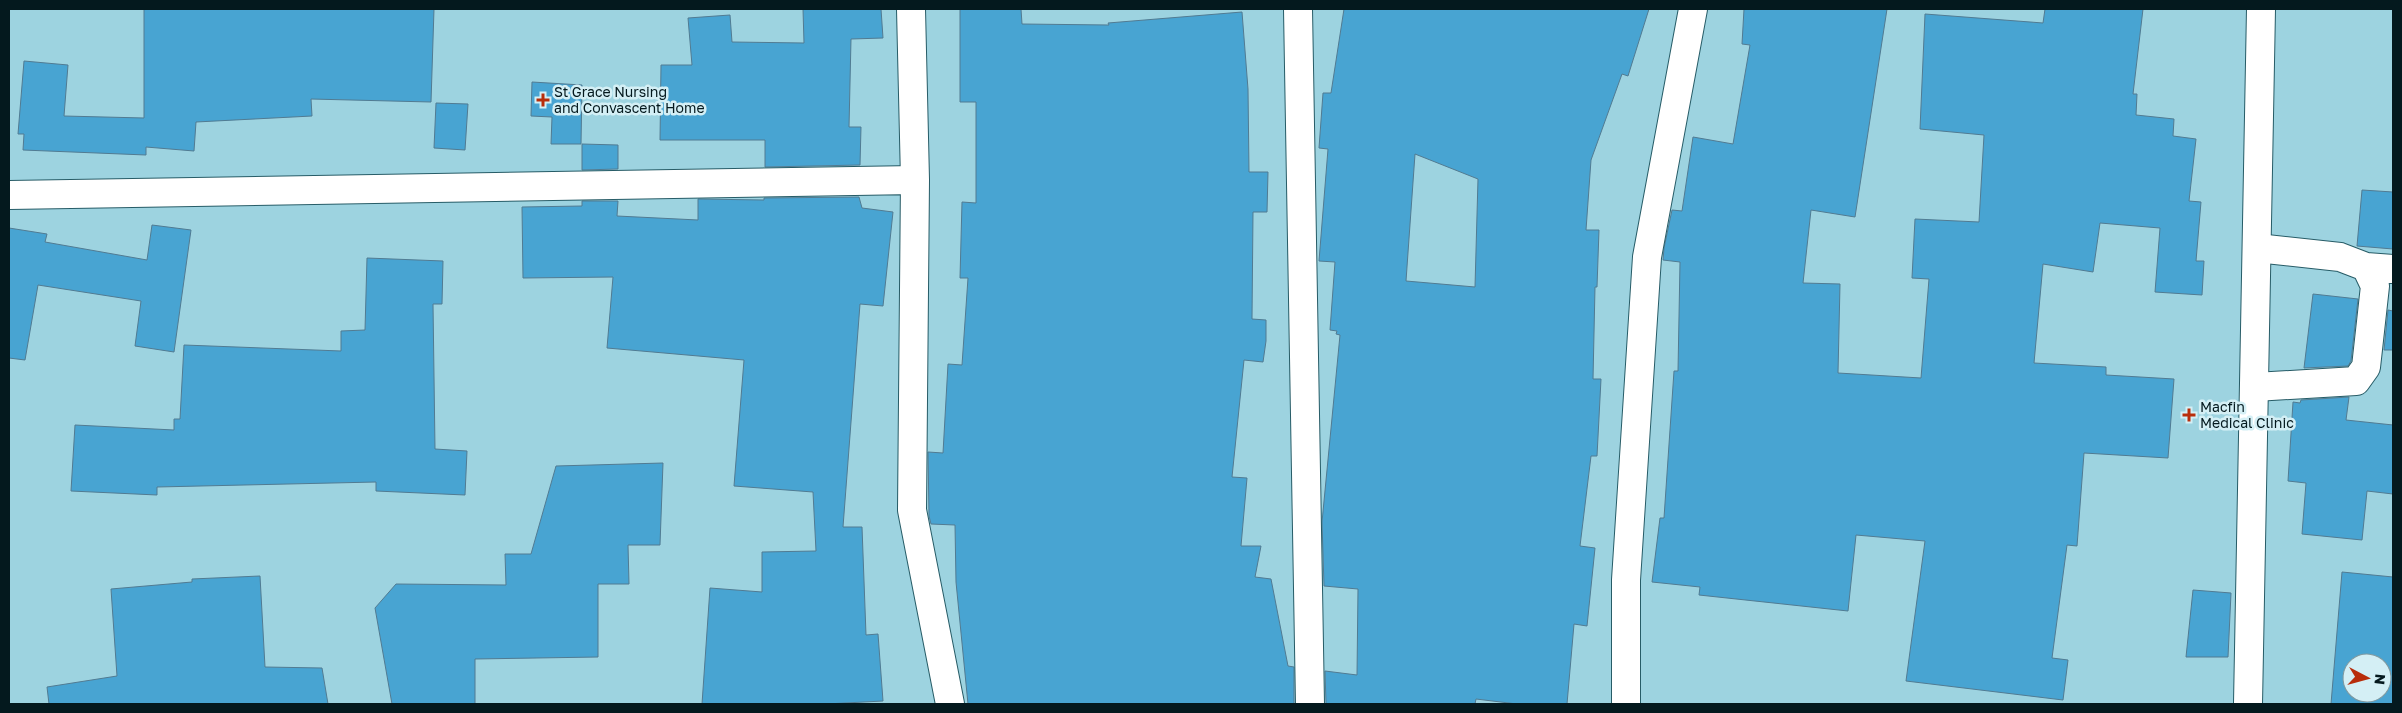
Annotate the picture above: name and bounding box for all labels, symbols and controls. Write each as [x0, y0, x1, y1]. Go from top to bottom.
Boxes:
place label: St Grace Nursing and Convascent Home [554, 83, 705, 116]
marker: St Grace Nursing and Convascent Home [536, 93, 550, 107]
place label: Macfin Medical Clinic [2200, 398, 2294, 431]
marker: Macfin Medical Clinic [2182, 408, 2196, 422]
north arrow [2342, 653, 2392, 703]
text: N [2371, 673, 2389, 686]

